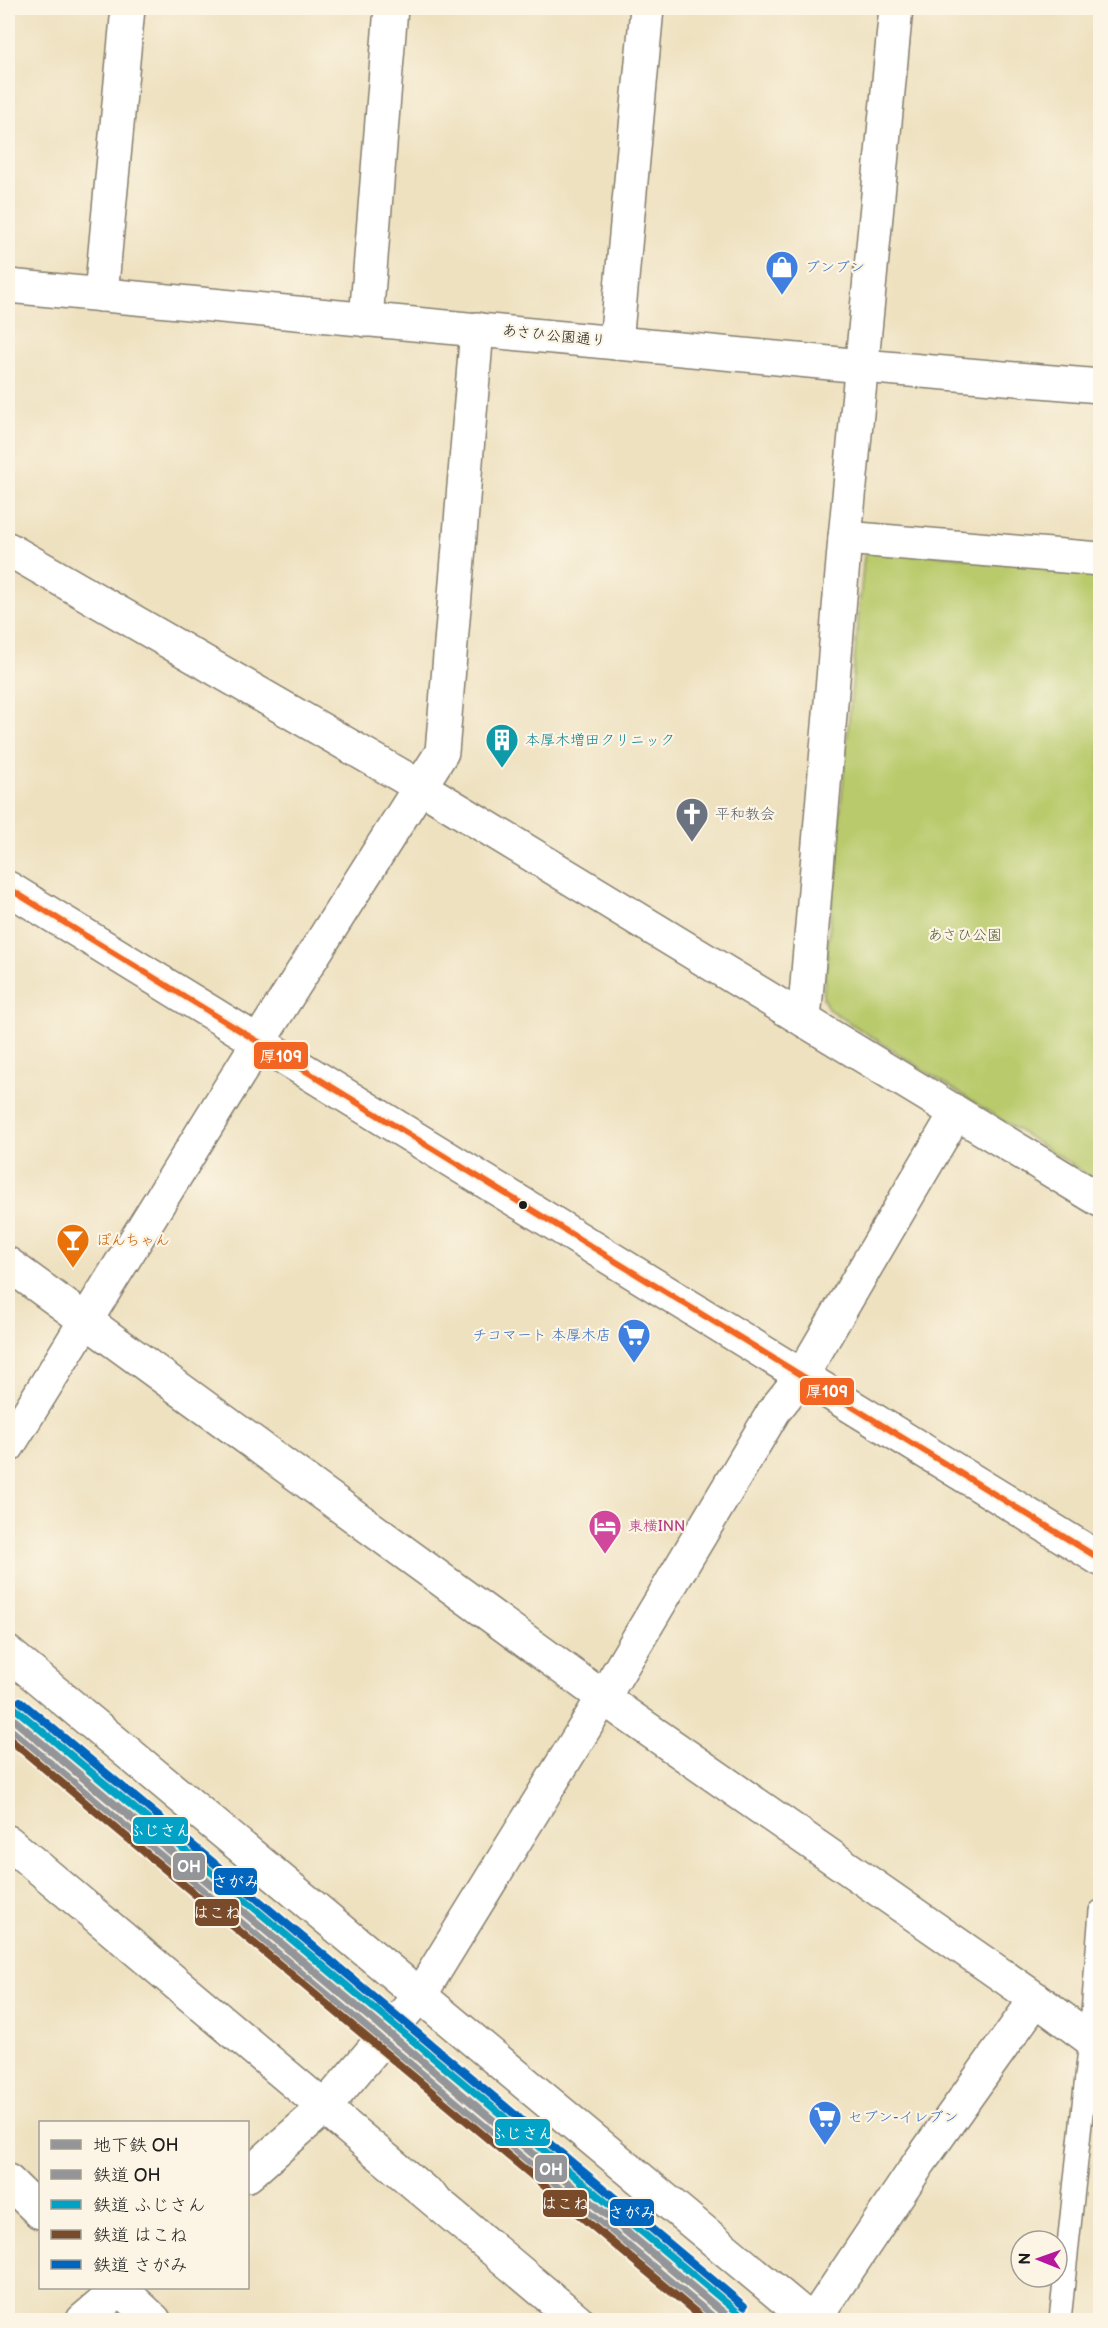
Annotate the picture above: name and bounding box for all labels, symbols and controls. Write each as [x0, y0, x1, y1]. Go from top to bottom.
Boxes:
shop icon: ブンブン [764, 249, 800, 296]
place label: ブンブン [805, 258, 865, 277]
street label: あさひ公園通り [501, 321, 607, 351]
building icon: 本厚木増田クリニック [484, 722, 520, 769]
place label: 本厚木増田クリニック [525, 731, 675, 750]
church icon: 平和教会 [674, 796, 710, 843]
place label: 平和教会 [715, 805, 775, 824]
park label: あさひ公園 [928, 926, 1002, 945]
line badge: 厚109 [253, 1041, 309, 1070]
text: 厚109 [260, 1048, 302, 1067]
unlabelled marker [517, 1199, 529, 1211]
bar icon: ぽんちゃん [55, 1222, 91, 1269]
place label: ぽんちゃん [96, 1231, 170, 1250]
supermarket icon: チコマート 本厚木店 [616, 1317, 652, 1364]
place label: チコマート 本厚木店 [472, 1326, 611, 1345]
line badge: 厚109 [799, 1377, 855, 1406]
text: 厚109 [806, 1383, 848, 1402]
hotel icon: 東横INN [587, 1508, 623, 1555]
place label: 東横INN [628, 1517, 685, 1536]
line badge: ふじさん [132, 1816, 189, 1845]
text: ふじさん [128, 1822, 192, 1841]
line badge: OH [172, 1852, 206, 1881]
text: OH [177, 1858, 201, 1877]
line badge: さがみ [213, 1867, 258, 1896]
text: さがみ [212, 1873, 260, 1892]
line badge: はこね [194, 1898, 240, 1927]
text: はこね [193, 1904, 241, 1923]
supermarket icon: セブン-イレブン [807, 2099, 843, 2146]
place label: セブン-イレブン [848, 2108, 959, 2127]
line badge: ふじさん [494, 2118, 551, 2147]
legend [39, 2121, 249, 2289]
text: ふじさん [490, 2125, 554, 2144]
text: 地下鉄 OH [93, 2135, 179, 2156]
line badge: OH [534, 2154, 568, 2183]
text: OH [539, 2161, 563, 2180]
text: 鉄道 OH [93, 2165, 161, 2186]
line badge: はこね [542, 2189, 588, 2218]
text: 鉄道 ふじさん [93, 2195, 206, 2216]
text: はこね [541, 2195, 589, 2214]
line badge: さがみ [609, 2198, 655, 2227]
text: さがみ [608, 2204, 656, 2223]
text: 鉄道 はこね [93, 2225, 188, 2246]
north arrow [1009, 2229, 1069, 2289]
text: N [1016, 2253, 1035, 2265]
text: 鉄道 さがみ [93, 2255, 188, 2276]

